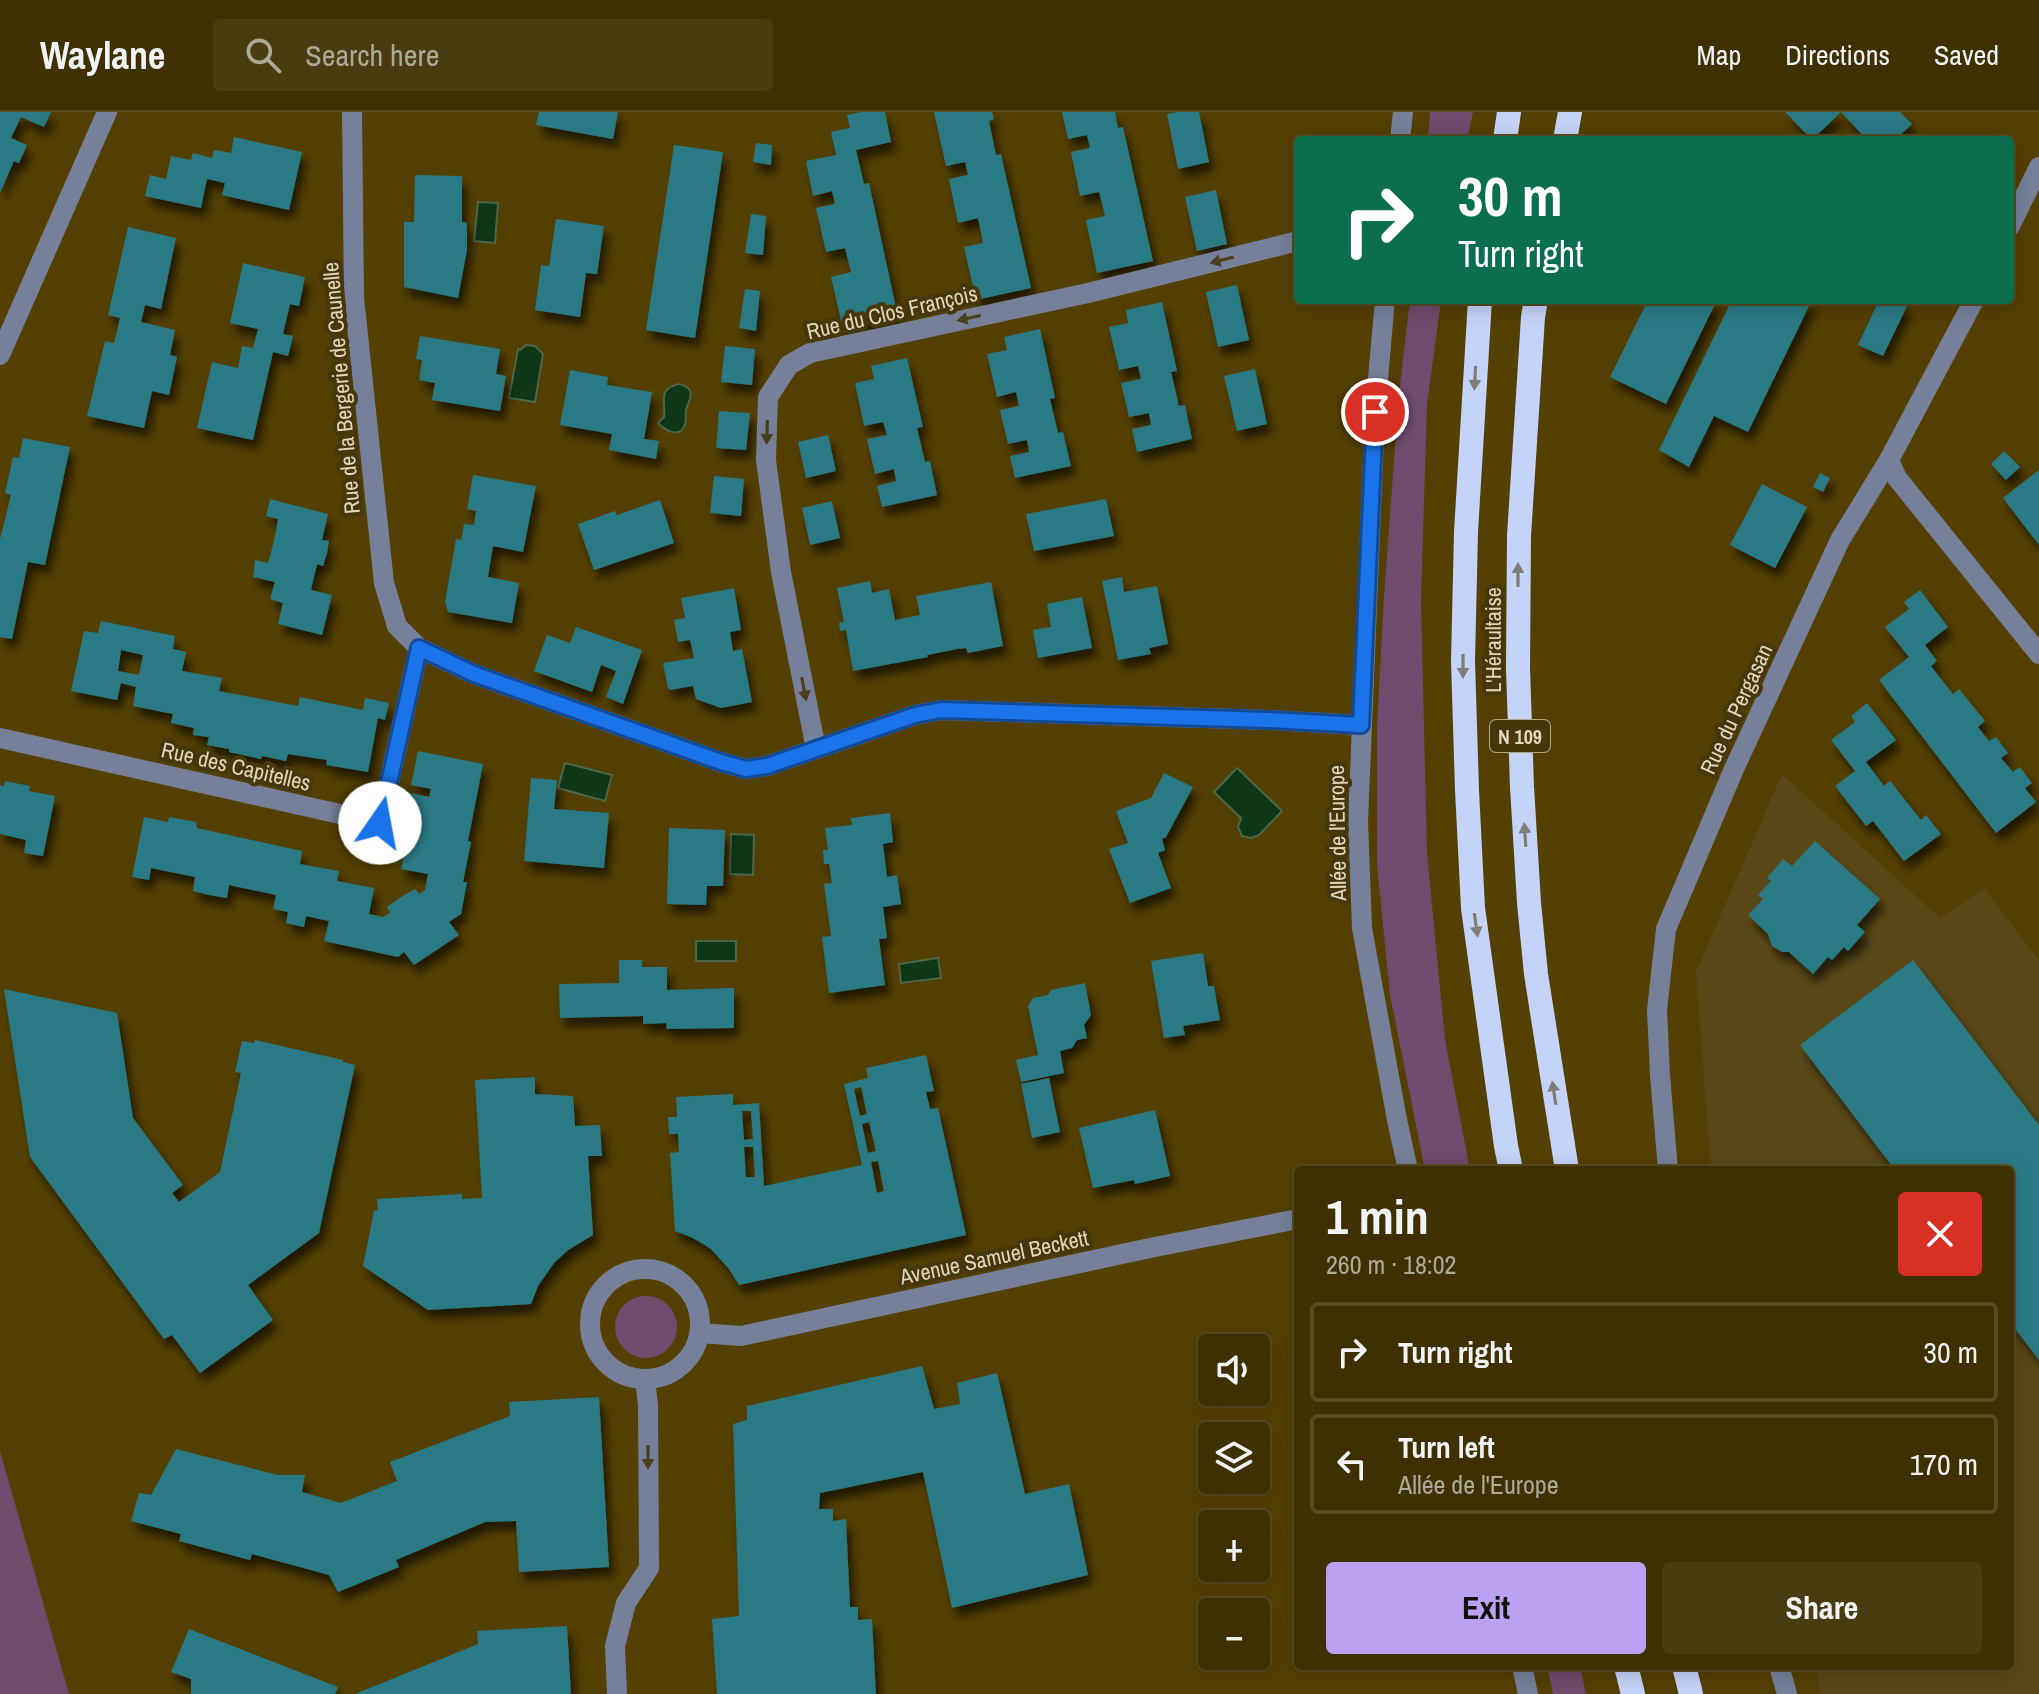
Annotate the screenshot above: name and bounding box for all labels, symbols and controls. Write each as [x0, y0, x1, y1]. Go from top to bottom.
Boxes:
search box [213, 19, 773, 91]
text: Waylane [40, 30, 165, 81]
icon: search [241, 33, 285, 77]
text: Search here [305, 35, 439, 75]
text: Map [1697, 36, 1741, 74]
text: Directions [1785, 36, 1890, 74]
text: Saved [1934, 36, 1999, 74]
text: 30 m [1458, 158, 1563, 233]
icon: right [1326, 168, 1430, 272]
text: Turn right [1458, 230, 1583, 278]
one-way arrow [1210, 255, 1235, 267]
street label: Rue de la Bergerie de Caunelle [315, 261, 367, 515]
street label: Rue du Clos François [804, 278, 980, 346]
one-way arrow [956, 312, 981, 325]
one-way arrow [1468, 366, 1481, 391]
pin [1341, 378, 1409, 446]
icon: arrive [1353, 390, 1397, 434]
one-way arrow [761, 420, 773, 445]
one-way arrow [1512, 562, 1524, 587]
street label: L'Héraultaise [1478, 587, 1508, 693]
street label: Rue du Pergasan [1693, 639, 1779, 779]
one-way arrow [1457, 654, 1470, 679]
one-way arrow [798, 677, 811, 702]
road number: N 109 [1490, 720, 1550, 752]
street label: Rue des Capitelles [158, 734, 314, 798]
street label: Allée de l'Europe [1321, 765, 1353, 902]
position arrow [338, 781, 422, 865]
one-way arrow [1518, 822, 1531, 847]
one-way arrow [1470, 913, 1483, 938]
one-way arrow [1548, 1080, 1560, 1105]
text: 1 min [1326, 1184, 1429, 1249]
button: close [1898, 1192, 1982, 1276]
street label: Avenue Samuel Beckett [896, 1222, 1091, 1292]
text: 260 m · 18:02 [1326, 1247, 1456, 1282]
icon: right [1330, 1330, 1374, 1374]
text: Turn right [1398, 1332, 1512, 1372]
text: 30 m [1923, 1332, 1978, 1372]
map controls [1198, 1334, 1270, 1670]
button: sound [1198, 1334, 1270, 1406]
button: layers [1198, 1422, 1270, 1494]
text: Turn left [1398, 1427, 1495, 1467]
icon: left [1330, 1442, 1374, 1486]
text: 170 m [1910, 1444, 1978, 1484]
one-way arrow [642, 1445, 654, 1470]
text: Allée de l'Europe [1398, 1467, 1559, 1502]
button: + [1198, 1510, 1270, 1582]
button: Exit [1326, 1562, 1646, 1654]
button: Share [1662, 1562, 1982, 1654]
button: − [1198, 1598, 1270, 1670]

